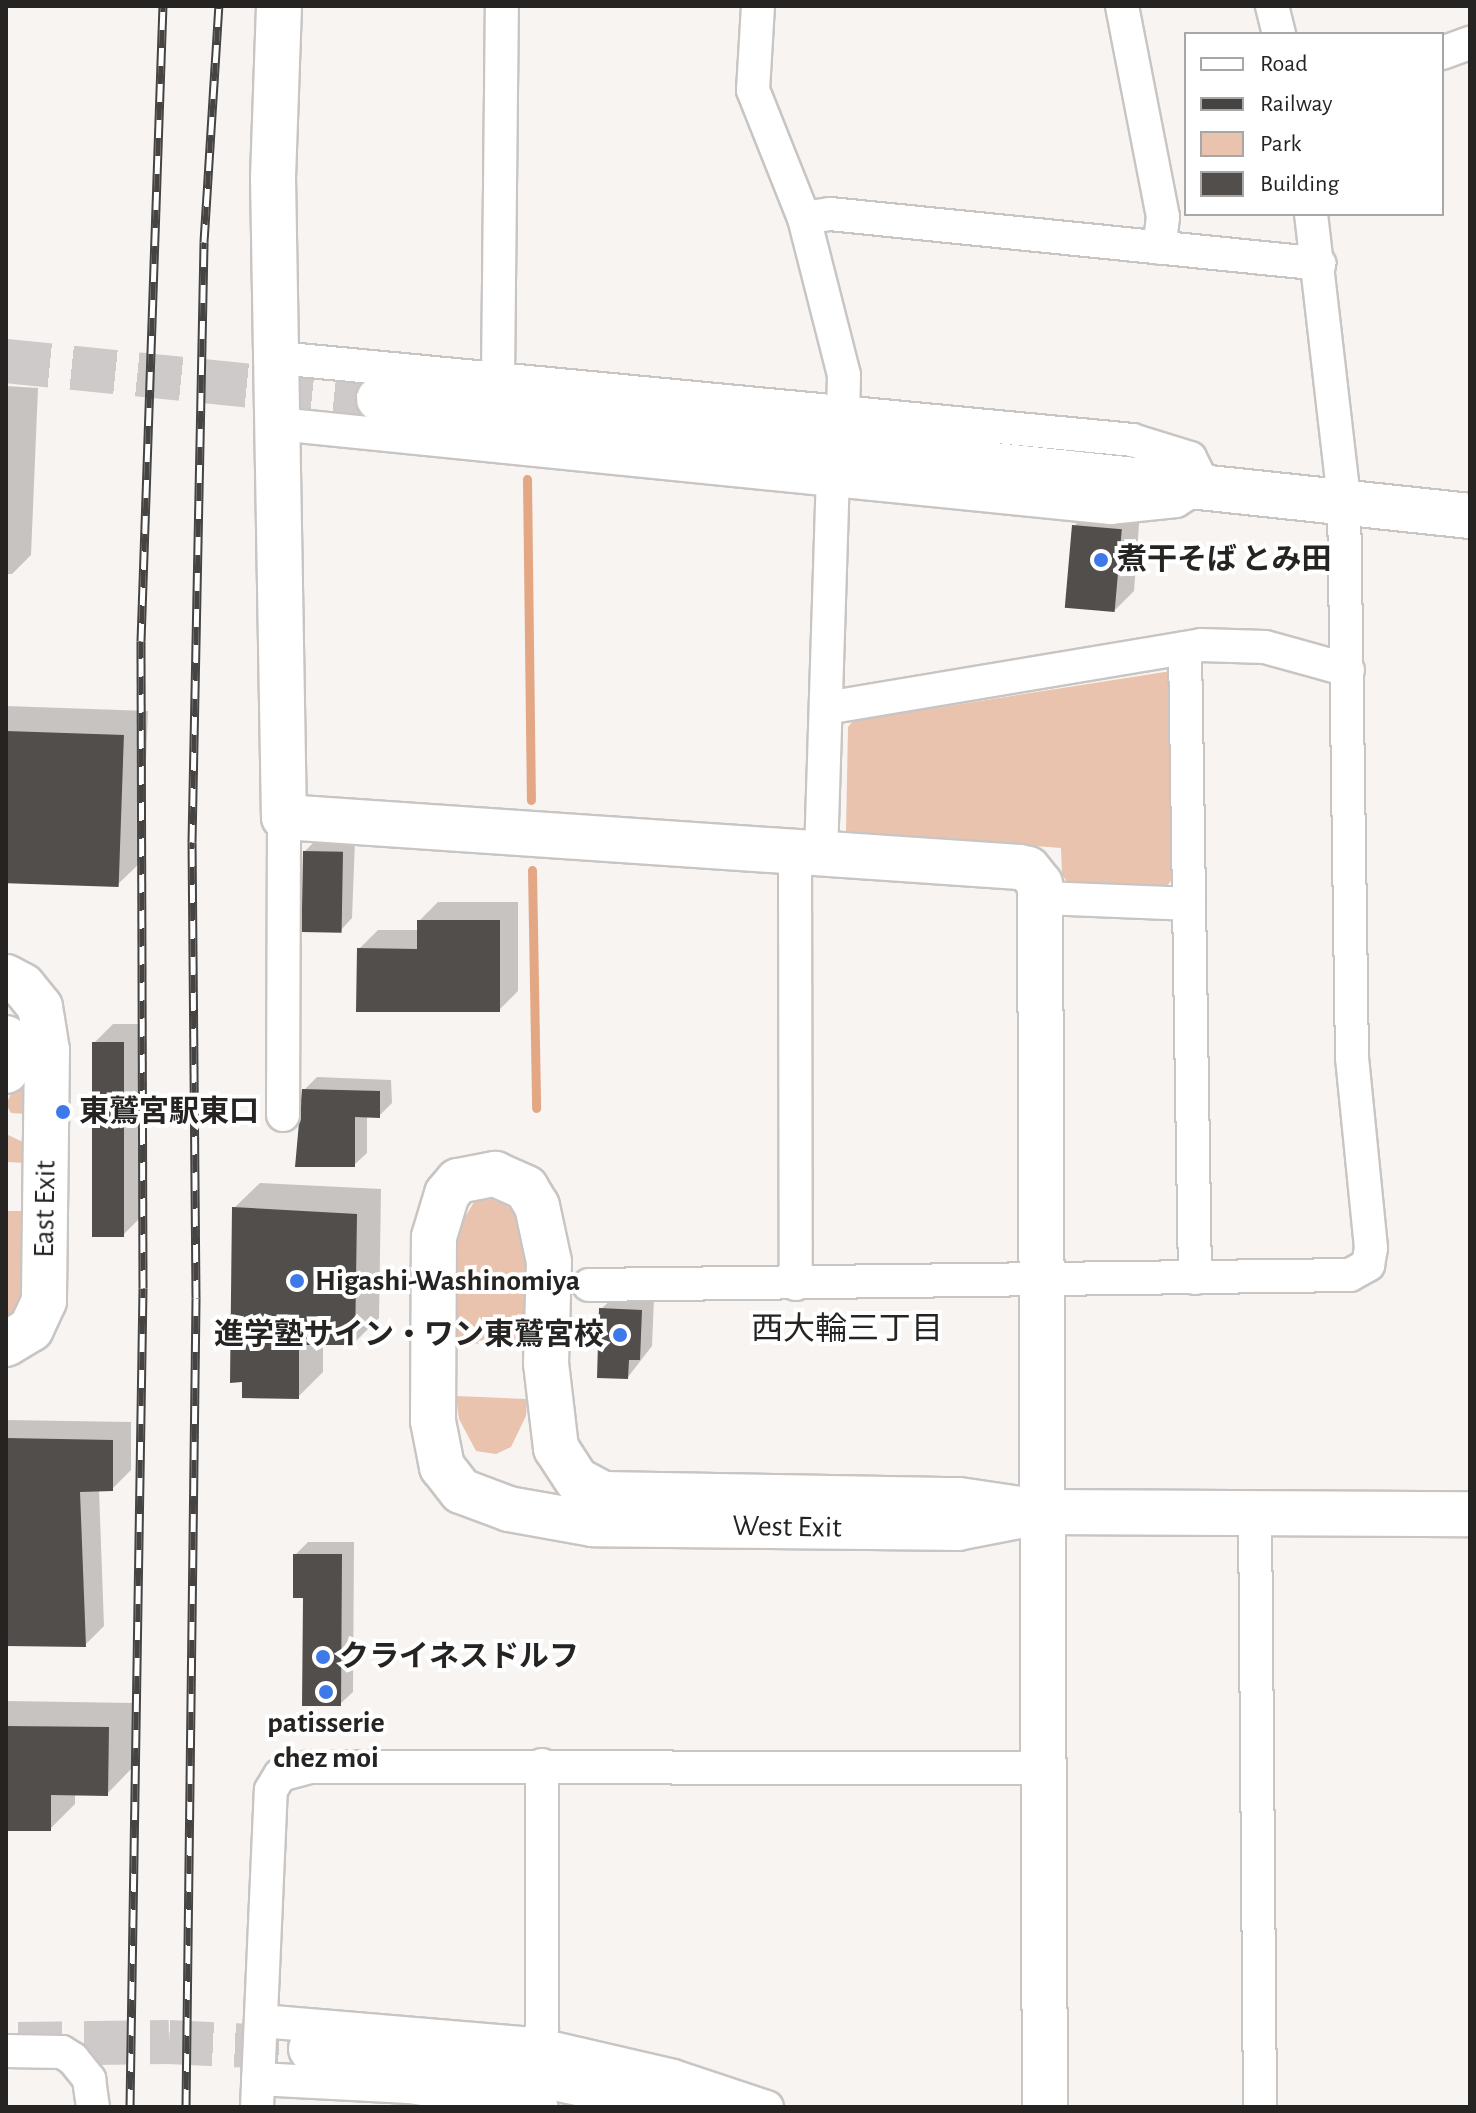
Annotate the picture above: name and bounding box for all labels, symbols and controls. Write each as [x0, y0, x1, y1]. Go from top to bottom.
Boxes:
legend [1184, 32, 1444, 216]
text: Road [1260, 52, 1308, 76]
text: Railway [1260, 92, 1332, 116]
text: Park [1260, 132, 1301, 156]
text: Building [1260, 172, 1339, 196]
place label: 煮干そば とみ田 [1117, 542, 1332, 578]
marker: 煮干そば とみ田 [1092, 551, 1110, 569]
place label: 東鷲宮駅東口 [79, 1094, 259, 1130]
marker: 東鷲宮駅東口 [54, 1103, 72, 1121]
street label: East Exit [26, 1160, 64, 1258]
place label: Higashi-Washinomiya [315, 1263, 580, 1299]
marker: Higashi-Washinomiya [286, 1270, 308, 1292]
district label: 西大輪三丁目 [751, 1310, 943, 1348]
place label: 進学塾サイン・ワン東鷲宮校 [214, 1317, 604, 1353]
marker: 進学塾サイン・ワン東鷲宮校 [611, 1326, 629, 1344]
street label: West Exit [732, 1508, 842, 1546]
place label: クライネスドルフ [339, 1639, 579, 1675]
marker: クライネスドルフ [314, 1648, 332, 1666]
marker: patisserie chez moi [317, 1683, 335, 1701]
place label: patisserie chez moi [267, 1705, 385, 1776]

